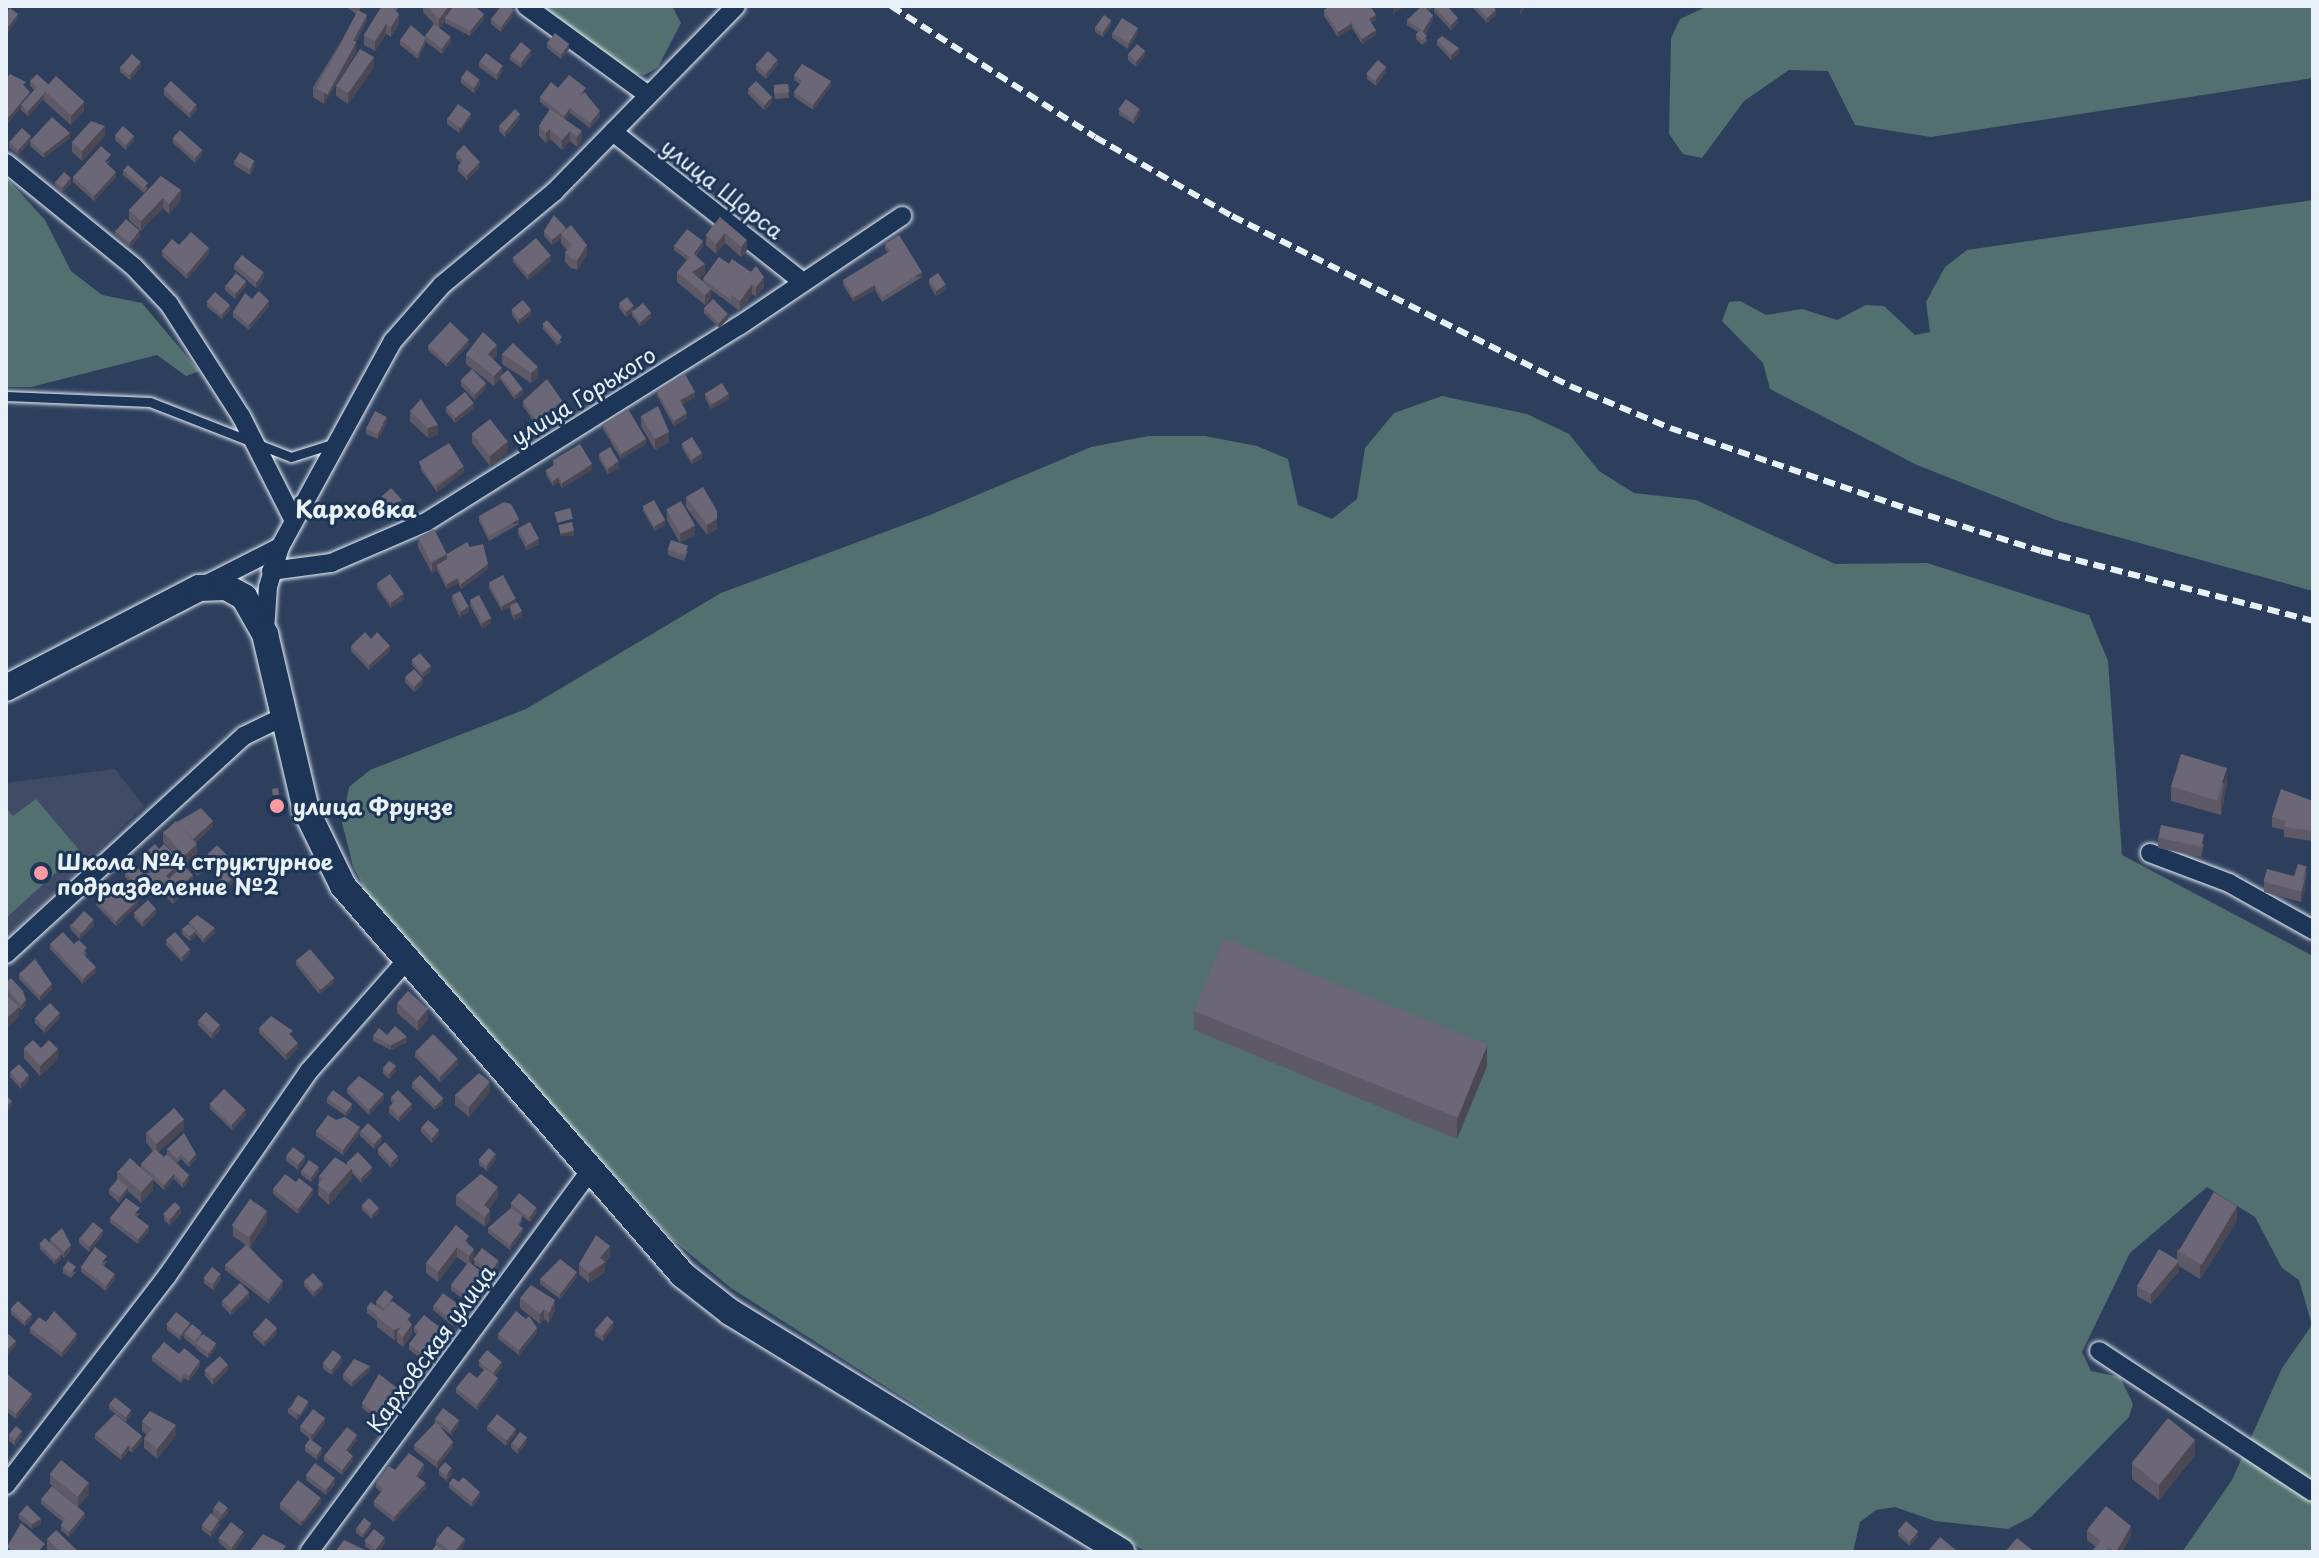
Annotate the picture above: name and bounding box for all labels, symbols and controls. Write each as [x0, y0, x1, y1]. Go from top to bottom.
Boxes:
street label: улица Щорса [656, 132, 790, 244]
street label: улица Горького [505, 340, 661, 450]
district label: Карховка [295, 495, 417, 523]
place label: улица Фрунзе [293, 793, 454, 819]
marker: улица Фрунзе [268, 797, 286, 815]
place label: Школа №4 структурное подразделение №2 [57, 847, 335, 898]
marker: Школа №4 структурное подразделение №2 [32, 864, 50, 882]
street label: Карховская улица [360, 1259, 500, 1437]

